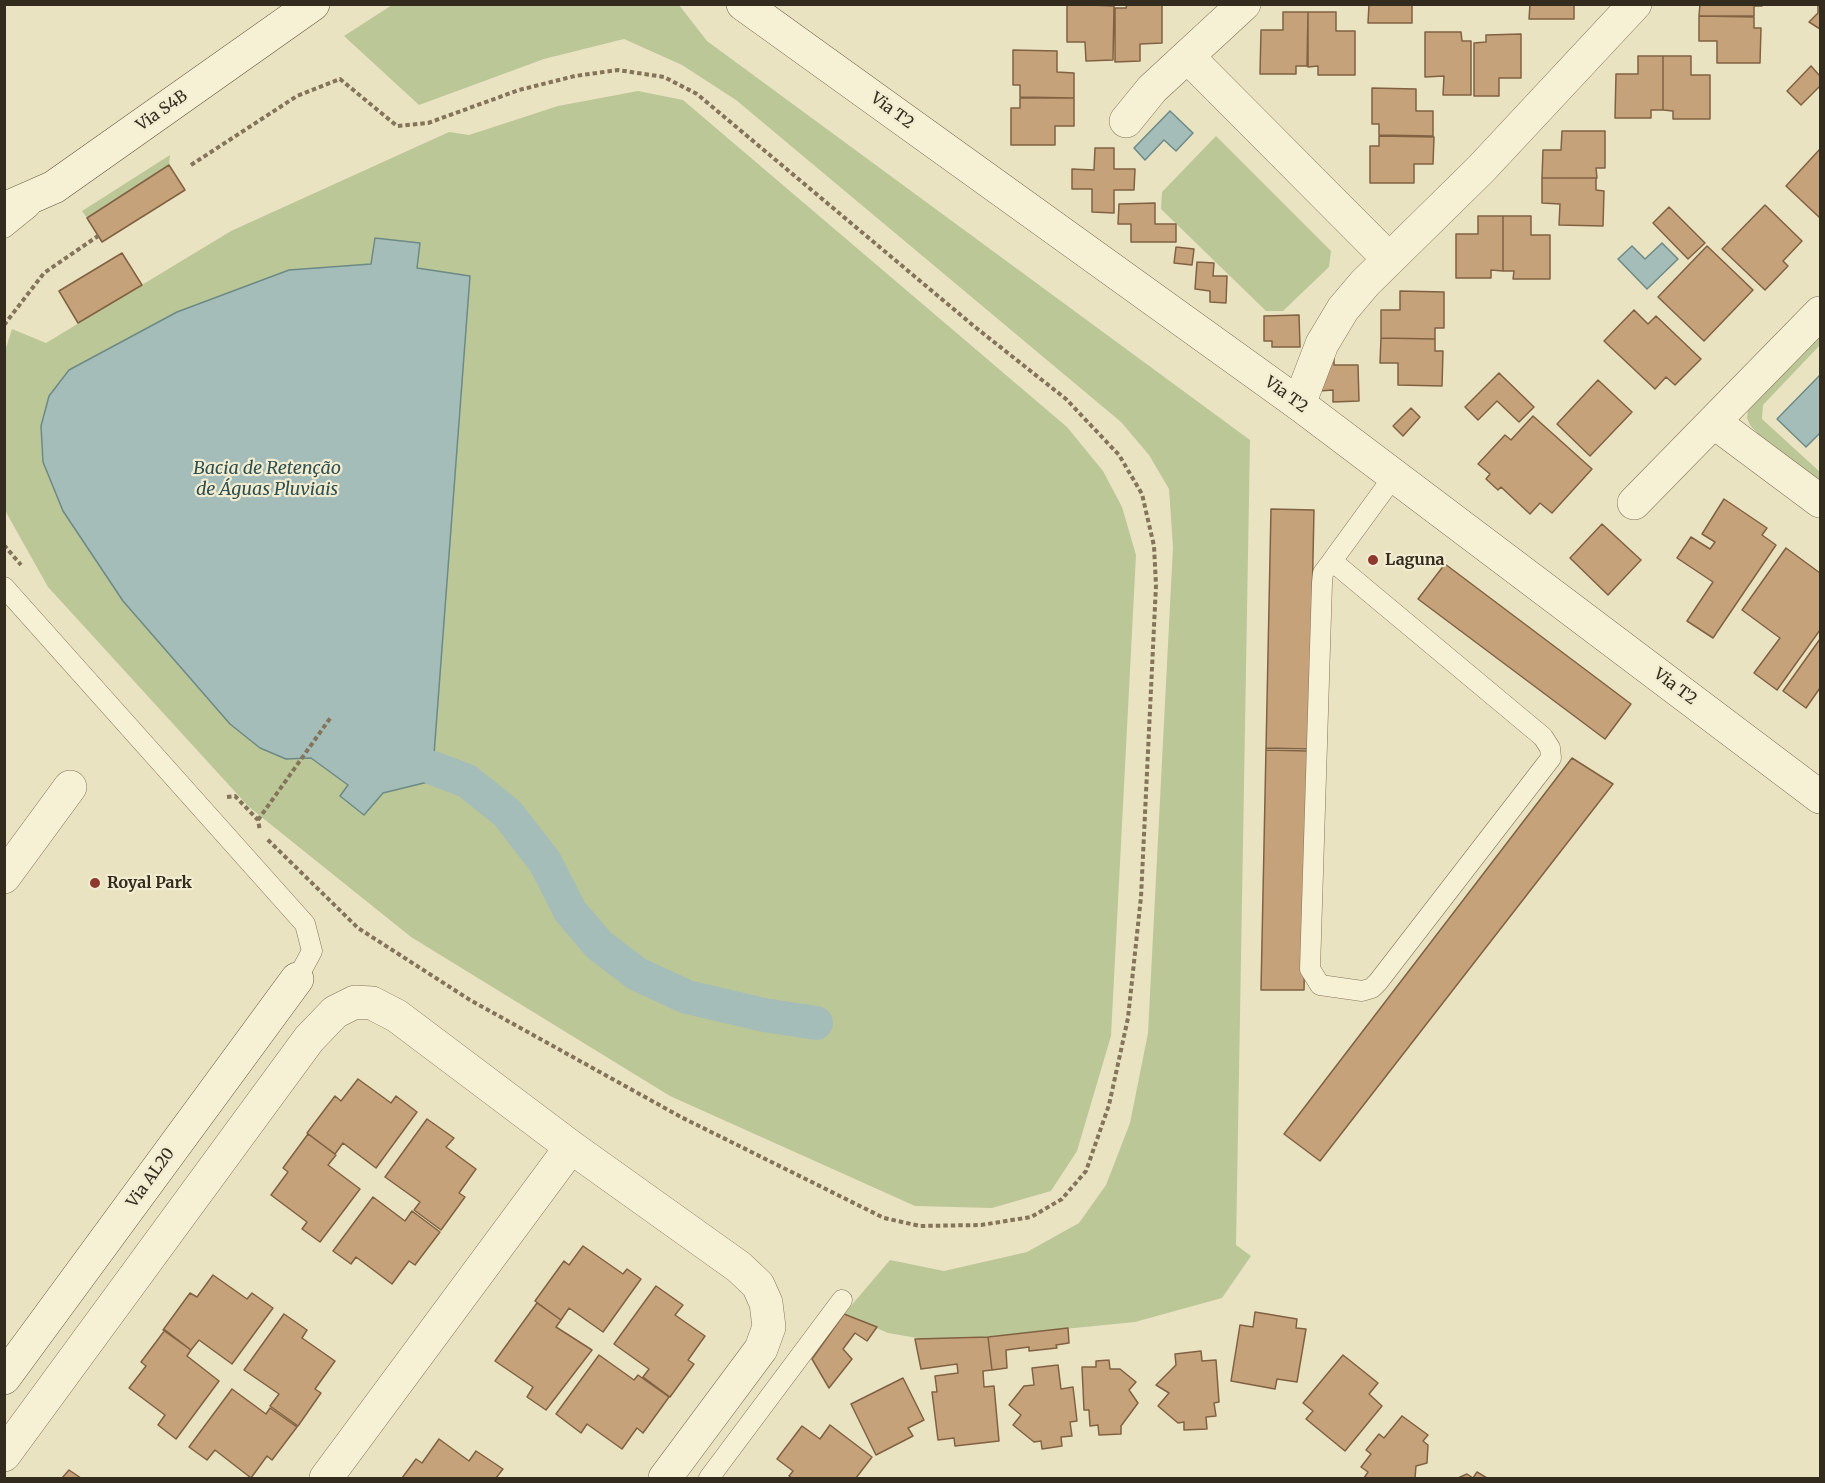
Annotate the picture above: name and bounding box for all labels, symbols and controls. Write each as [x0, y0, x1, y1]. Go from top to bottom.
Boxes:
street label: Via S4B [133, 87, 191, 135]
street label: Via T2 [867, 89, 917, 133]
street label: Via T2 [1261, 373, 1311, 417]
water label: Bacia de Retenção de Águas Pluviais [193, 458, 341, 500]
place label: Laguna [1385, 550, 1445, 570]
marker: Laguna [1366, 553, 1380, 567]
street label: Via T2 [1650, 665, 1700, 709]
place label: Royal Park [107, 873, 192, 893]
marker: Royal Park [88, 876, 102, 890]
street label: Via AL20 [123, 1145, 179, 1211]

